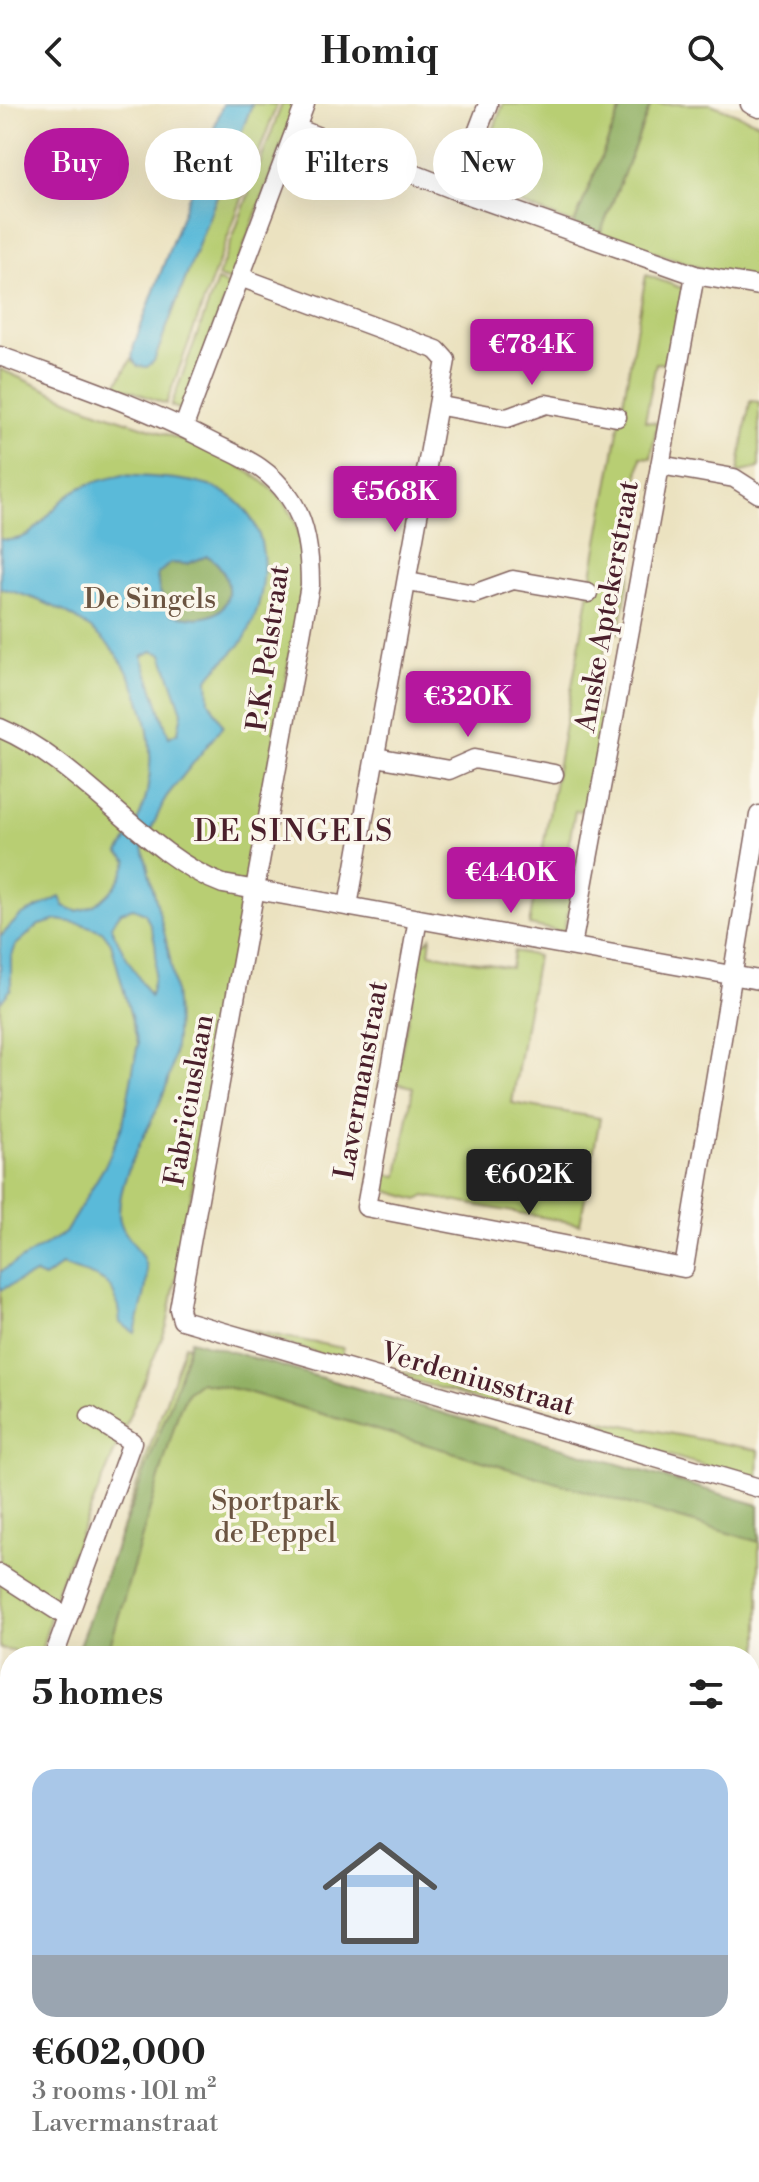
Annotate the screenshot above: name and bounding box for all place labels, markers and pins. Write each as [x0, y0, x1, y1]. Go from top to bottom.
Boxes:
pin: €784K [476, 319, 588, 387]
pin: €568K [339, 466, 451, 534]
pin: €320K [412, 671, 524, 739]
pin: €440K [455, 847, 567, 915]
pin: €602K [473, 1149, 585, 1217]

